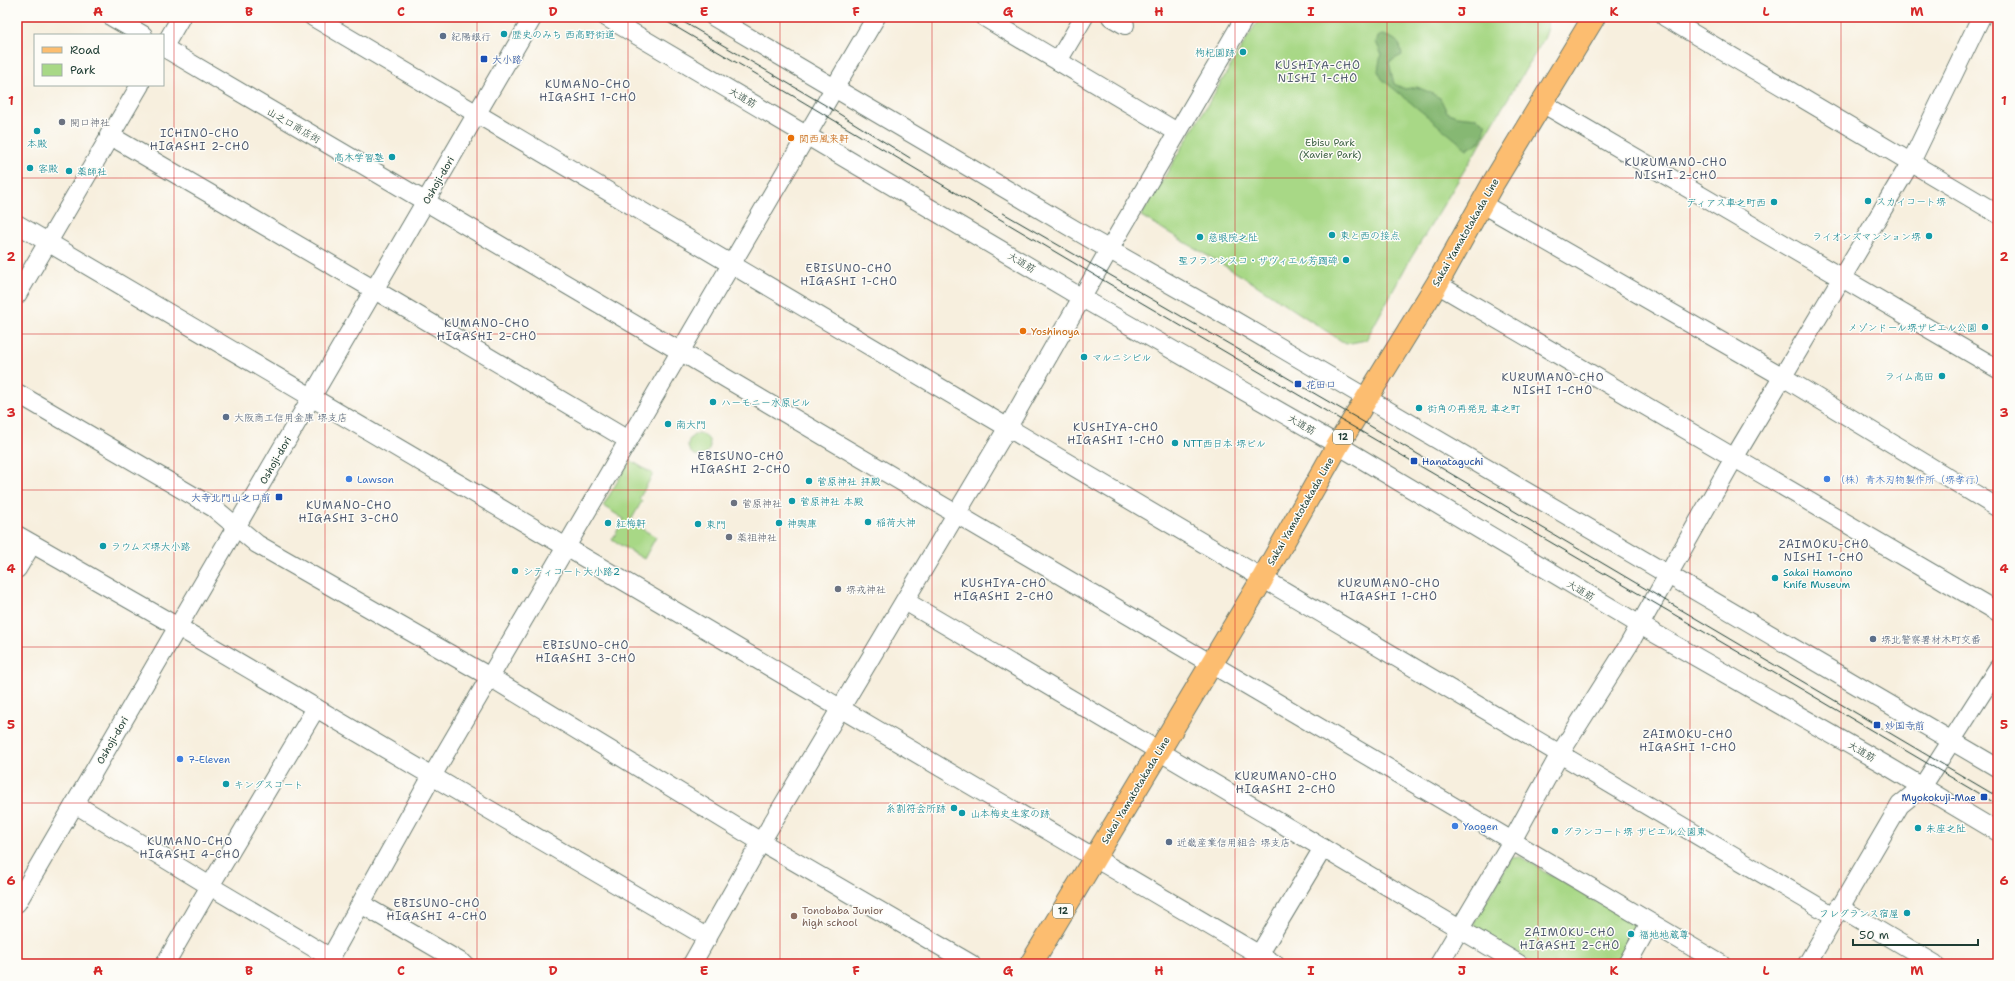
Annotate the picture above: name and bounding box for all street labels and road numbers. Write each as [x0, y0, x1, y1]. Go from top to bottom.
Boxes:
street label: 大道筋 [727, 84, 759, 111]
street label: 山之口商店街 [265, 105, 323, 146]
street label: Oshoji-dori [420, 154, 457, 206]
street label: Sakai Yamatotakada Line [1429, 175, 1502, 289]
street label: 大道筋 [1006, 249, 1038, 276]
street label: 大道筋 [1286, 411, 1318, 438]
road number: 12 [1333, 430, 1353, 444]
street label: Oshoji-dori [257, 434, 294, 486]
street label: Sakai Yamatotakada Line [1264, 454, 1337, 568]
street label: 大道筋 [1565, 577, 1597, 604]
street label: Oshoji-dori [94, 714, 131, 766]
street label: Sakai Yamatotakada Line [1098, 734, 1173, 846]
street label: 大道筋 [1846, 738, 1878, 765]
road number: 12 [1053, 904, 1073, 918]

